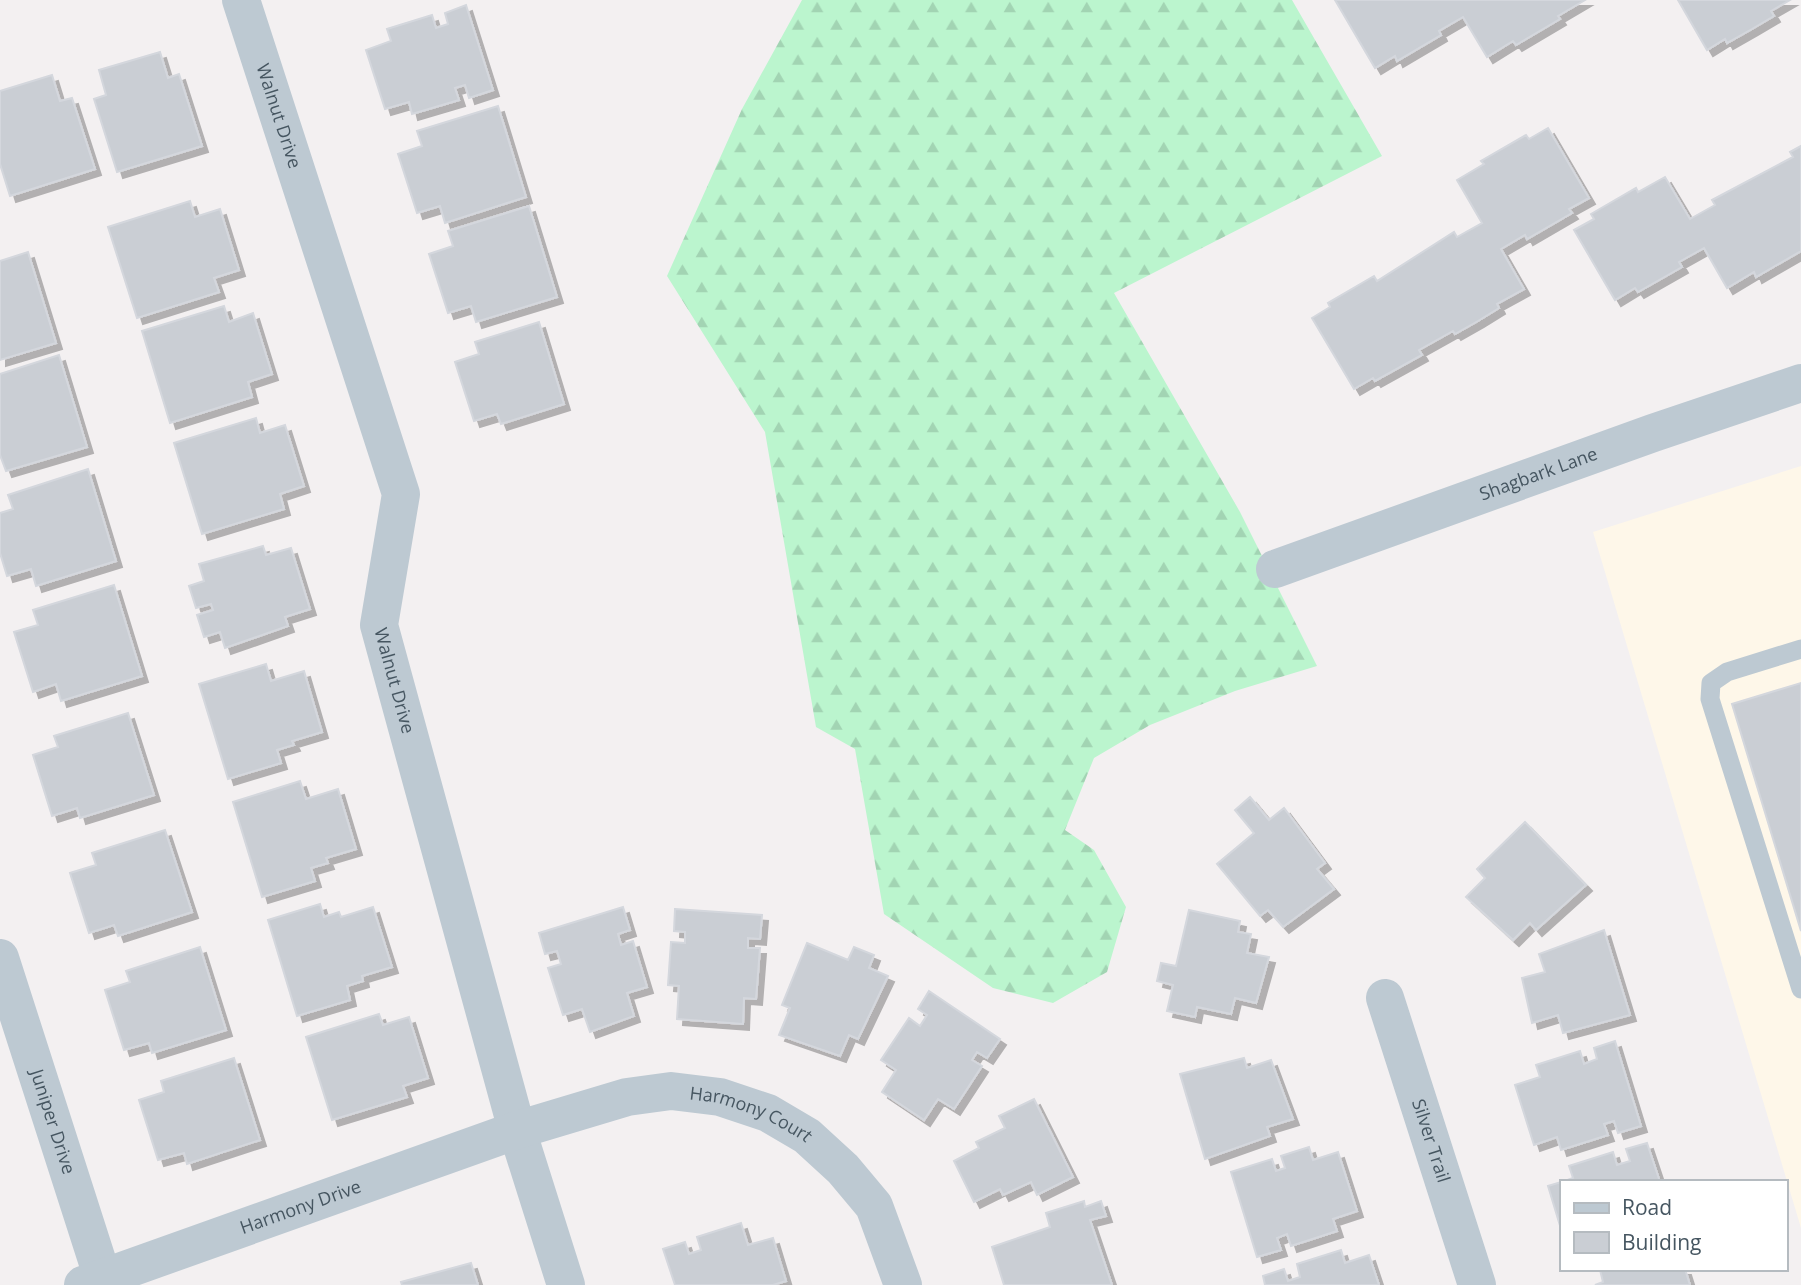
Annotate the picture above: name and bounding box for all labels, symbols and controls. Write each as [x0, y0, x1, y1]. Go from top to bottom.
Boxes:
street label: Walnut Drive [251, 60, 308, 171]
street label: Shagbark Lane [1476, 441, 1600, 506]
street label: Walnut Drive [369, 625, 421, 736]
street label: Juniper Drive [25, 1064, 82, 1177]
street label: Harmony Court [688, 1080, 818, 1147]
street label: Silver Trail [1407, 1096, 1456, 1185]
street label: Harmony Drive [236, 1174, 364, 1239]
legend [1560, 1180, 1787, 1271]
text: Road [1622, 1193, 1672, 1221]
text: Building [1622, 1228, 1701, 1256]

